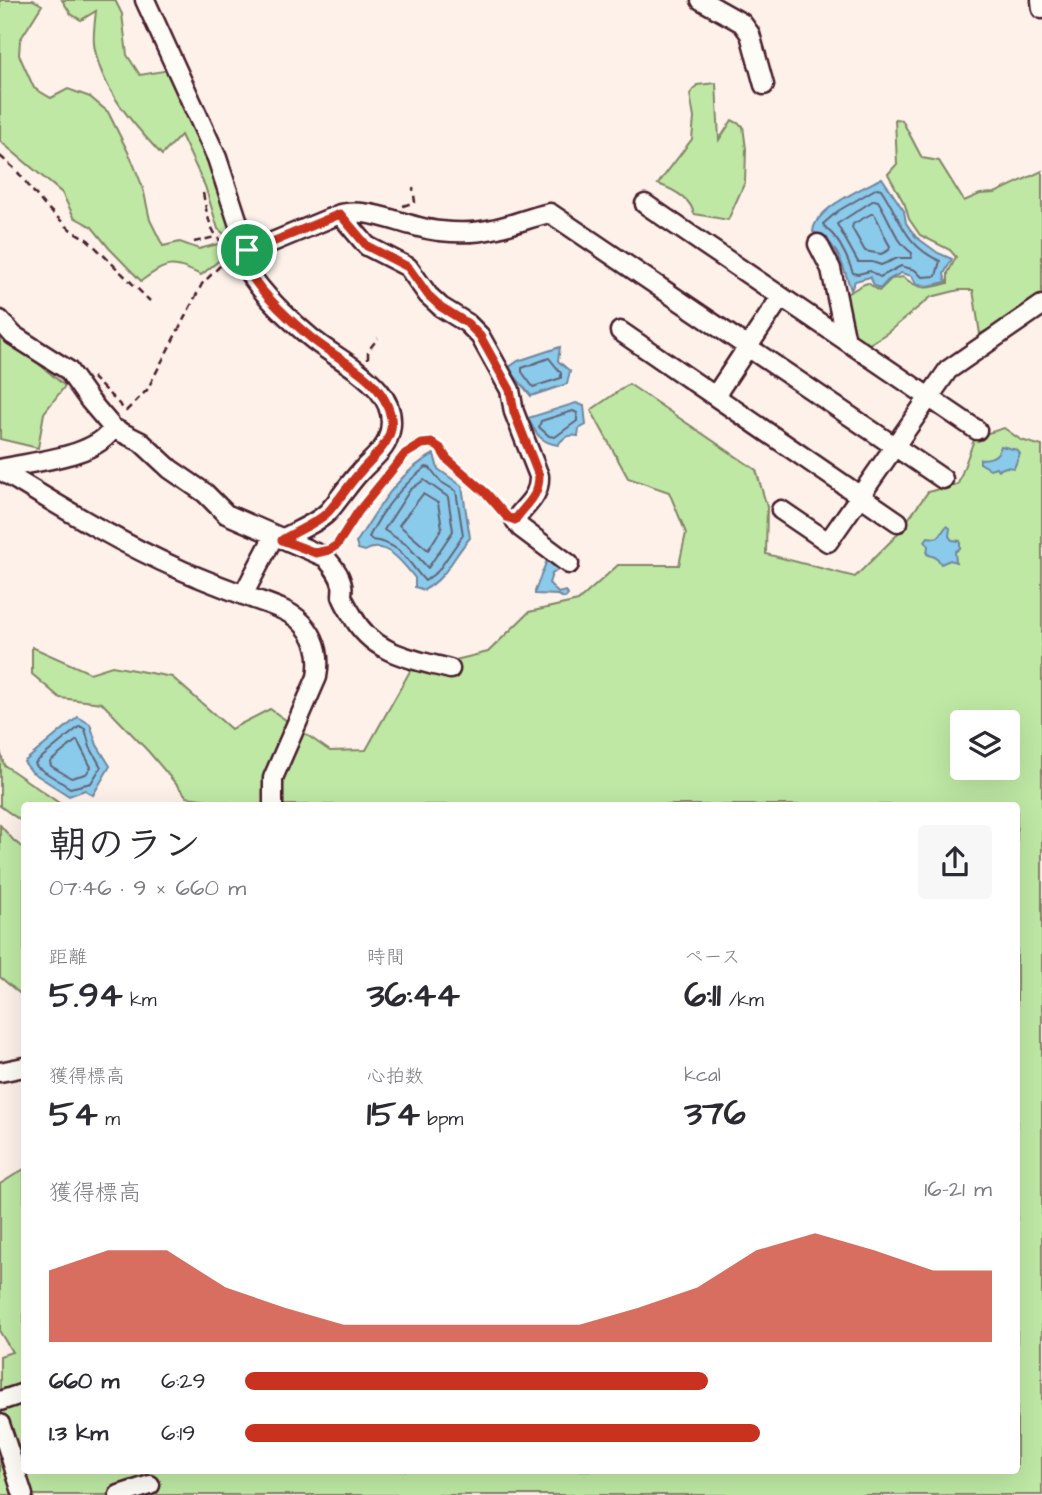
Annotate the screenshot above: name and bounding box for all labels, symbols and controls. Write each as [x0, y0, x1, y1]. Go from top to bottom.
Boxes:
pin [217, 220, 277, 280]
icon: arrive [228, 231, 266, 269]
map controls [950, 710, 1020, 780]
button: layers [950, 710, 1020, 780]
text: 朝のラン [49, 820, 201, 872]
button: share [918, 825, 992, 899]
text: 07:46 · 9 × 660 m [49, 872, 246, 904]
text: 距離 [49, 944, 87, 971]
text: 時間 [367, 944, 405, 971]
text: ペース [684, 944, 740, 971]
text: 5.94 [49, 971, 122, 1020]
text: 36:44 [367, 971, 460, 1020]
text: 6:11 [684, 971, 721, 1020]
text: km [122, 987, 157, 1014]
text: /km [721, 987, 764, 1014]
text: kcal [684, 1062, 721, 1089]
text: 獲得標高 [49, 1063, 125, 1090]
text: 心拍数 [367, 1063, 424, 1090]
text: 376 [684, 1089, 746, 1138]
text: 54 [49, 1090, 98, 1139]
text: 154 [367, 1090, 420, 1139]
text: m [98, 1106, 120, 1133]
text: bpm [420, 1106, 463, 1133]
text: 16–21 m [924, 1173, 992, 1205]
text: 獲得標高 [49, 1177, 141, 1209]
text: 660 m [49, 1365, 119, 1397]
text: 6:29 [161, 1365, 206, 1397]
text: 1.3 km [49, 1417, 108, 1449]
text: 6:19 [161, 1417, 195, 1449]

